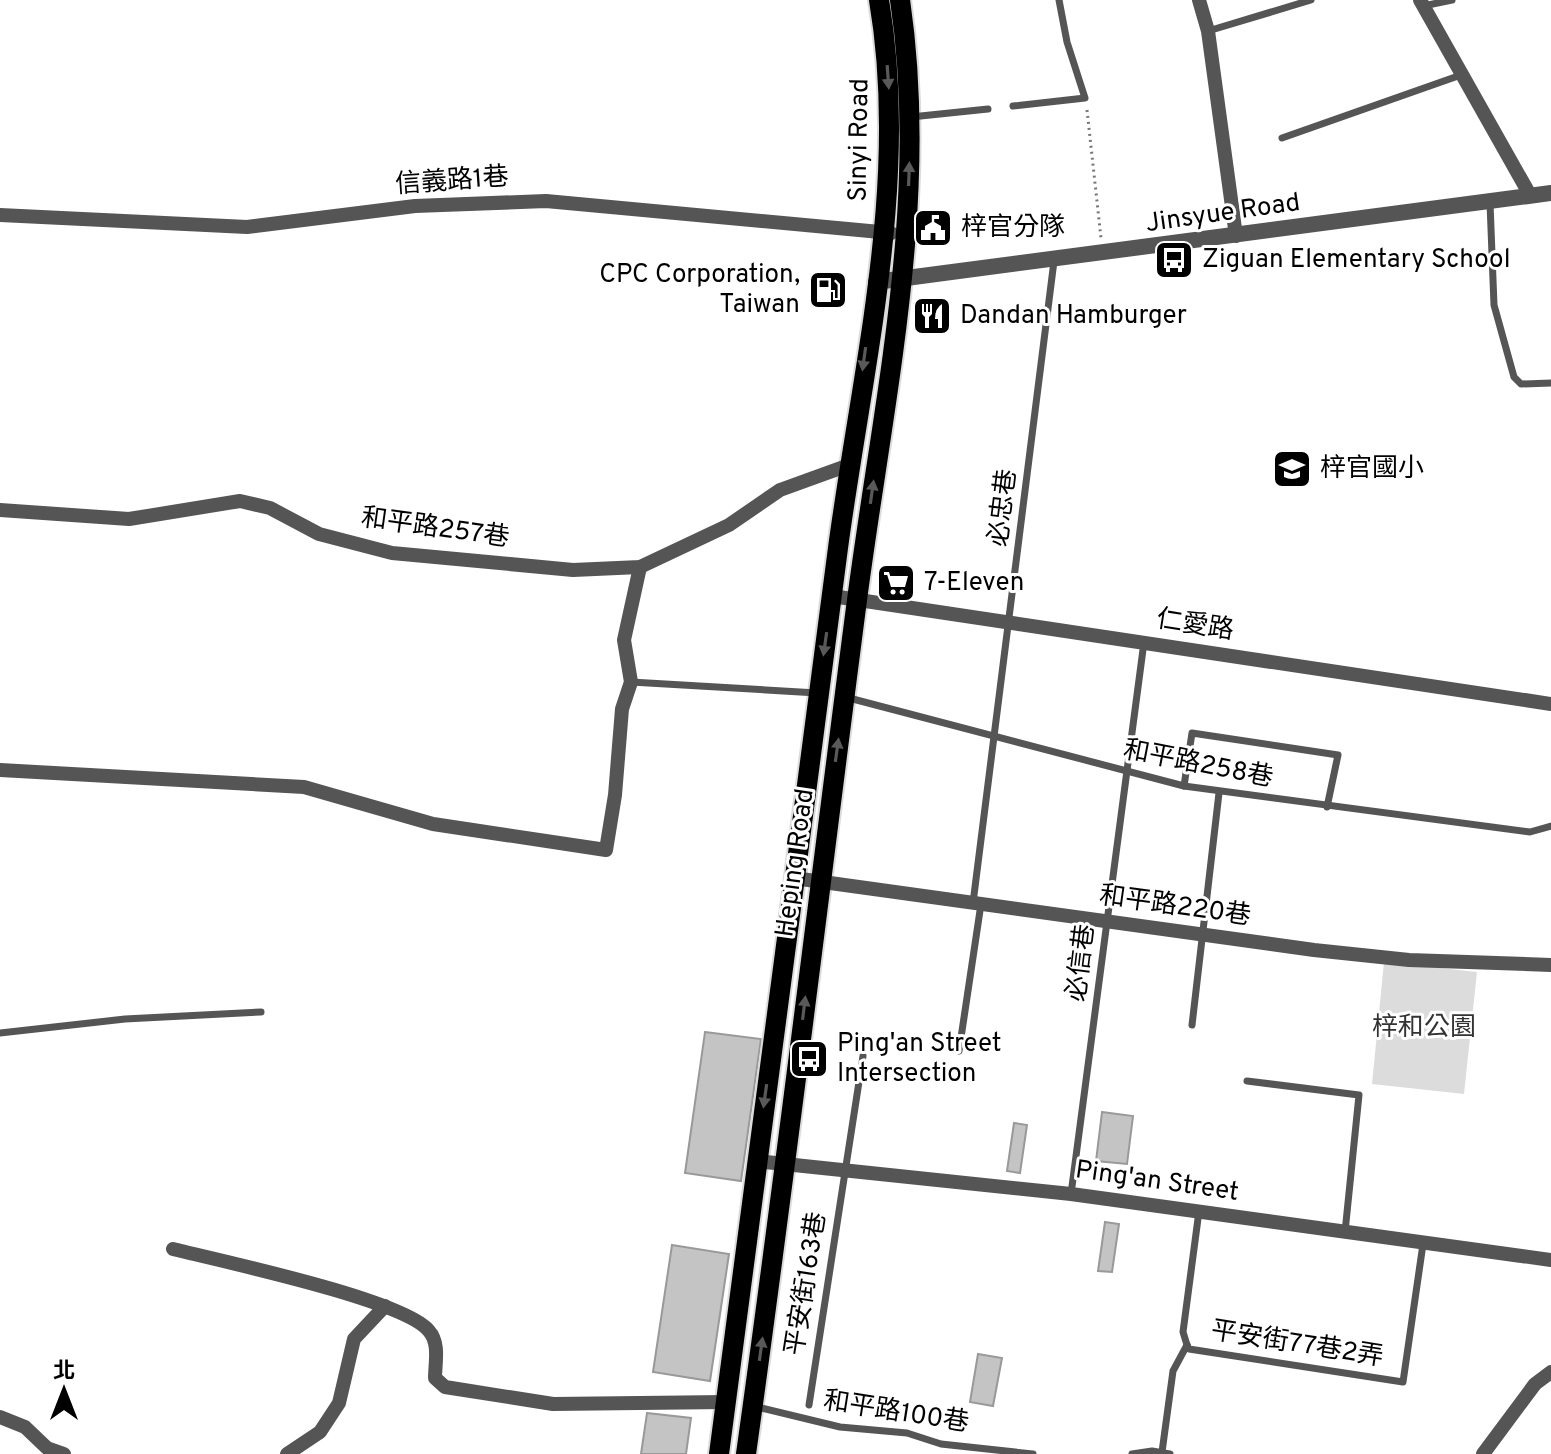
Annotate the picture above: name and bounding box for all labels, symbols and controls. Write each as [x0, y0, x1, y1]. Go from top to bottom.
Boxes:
one-way arrow [882, 65, 895, 90]
street label: Sinyi Road [842, 78, 878, 202]
one-way arrow [903, 161, 916, 186]
street label: 信義路1巷 [394, 162, 510, 202]
street label: Jinsyue Road [1144, 187, 1302, 241]
public building icon: 梓官分隊 [912, 207, 954, 249]
place label: 梓官分隊 [961, 212, 1065, 245]
bus stop icon: Ziguan Elementary School [1153, 239, 1195, 281]
place label: Ziguan Elementary School [1202, 244, 1510, 277]
place label: CPC Corporation, Taiwan [599, 259, 800, 322]
fuel station icon: CPC Corporation, Taiwan [807, 269, 849, 311]
restaurant icon: Dandan Hamburger [911, 295, 953, 337]
place label: Dandan Hamburger [960, 300, 1187, 333]
one-way arrow [857, 347, 870, 372]
school or university icon: 梓官國小 [1271, 448, 1313, 490]
place label: 梓官國小 [1320, 453, 1424, 486]
street label: 必忠巷 [983, 467, 1025, 549]
one-way arrow [866, 479, 879, 504]
street label: 和平路257巷 [359, 502, 511, 556]
supermarket icon: 7-Eleven [875, 562, 917, 604]
place label: 7-Eleven [924, 567, 1024, 600]
street label: 仁愛路 [1154, 604, 1236, 648]
one-way arrow [818, 632, 831, 657]
street label: 和平路258巷 [1120, 734, 1276, 796]
one-way arrow [831, 737, 844, 762]
street label: Heping Road [769, 787, 823, 939]
street label: 和平路220巷 [1097, 880, 1253, 934]
street label: 必信巷 [1061, 922, 1103, 1004]
one-way arrow [797, 995, 810, 1020]
park label: 梓和公園 [1372, 1012, 1476, 1045]
place label: Ping'an Street Intersection [837, 1028, 1002, 1091]
bus stop icon: Ping'an Street Intersection [788, 1038, 830, 1080]
one-way arrow [758, 1084, 771, 1109]
street label: Ping'an Street [1073, 1154, 1241, 1210]
street label: 平安街163巷 [779, 1210, 835, 1358]
street label: 平安街77巷2弄 [1209, 1315, 1385, 1375]
one-way arrow [754, 1336, 767, 1361]
north arrow [24, 1350, 104, 1430]
text: 北 [53, 1359, 75, 1386]
street label: 和平路100巷 [821, 1385, 971, 1441]

